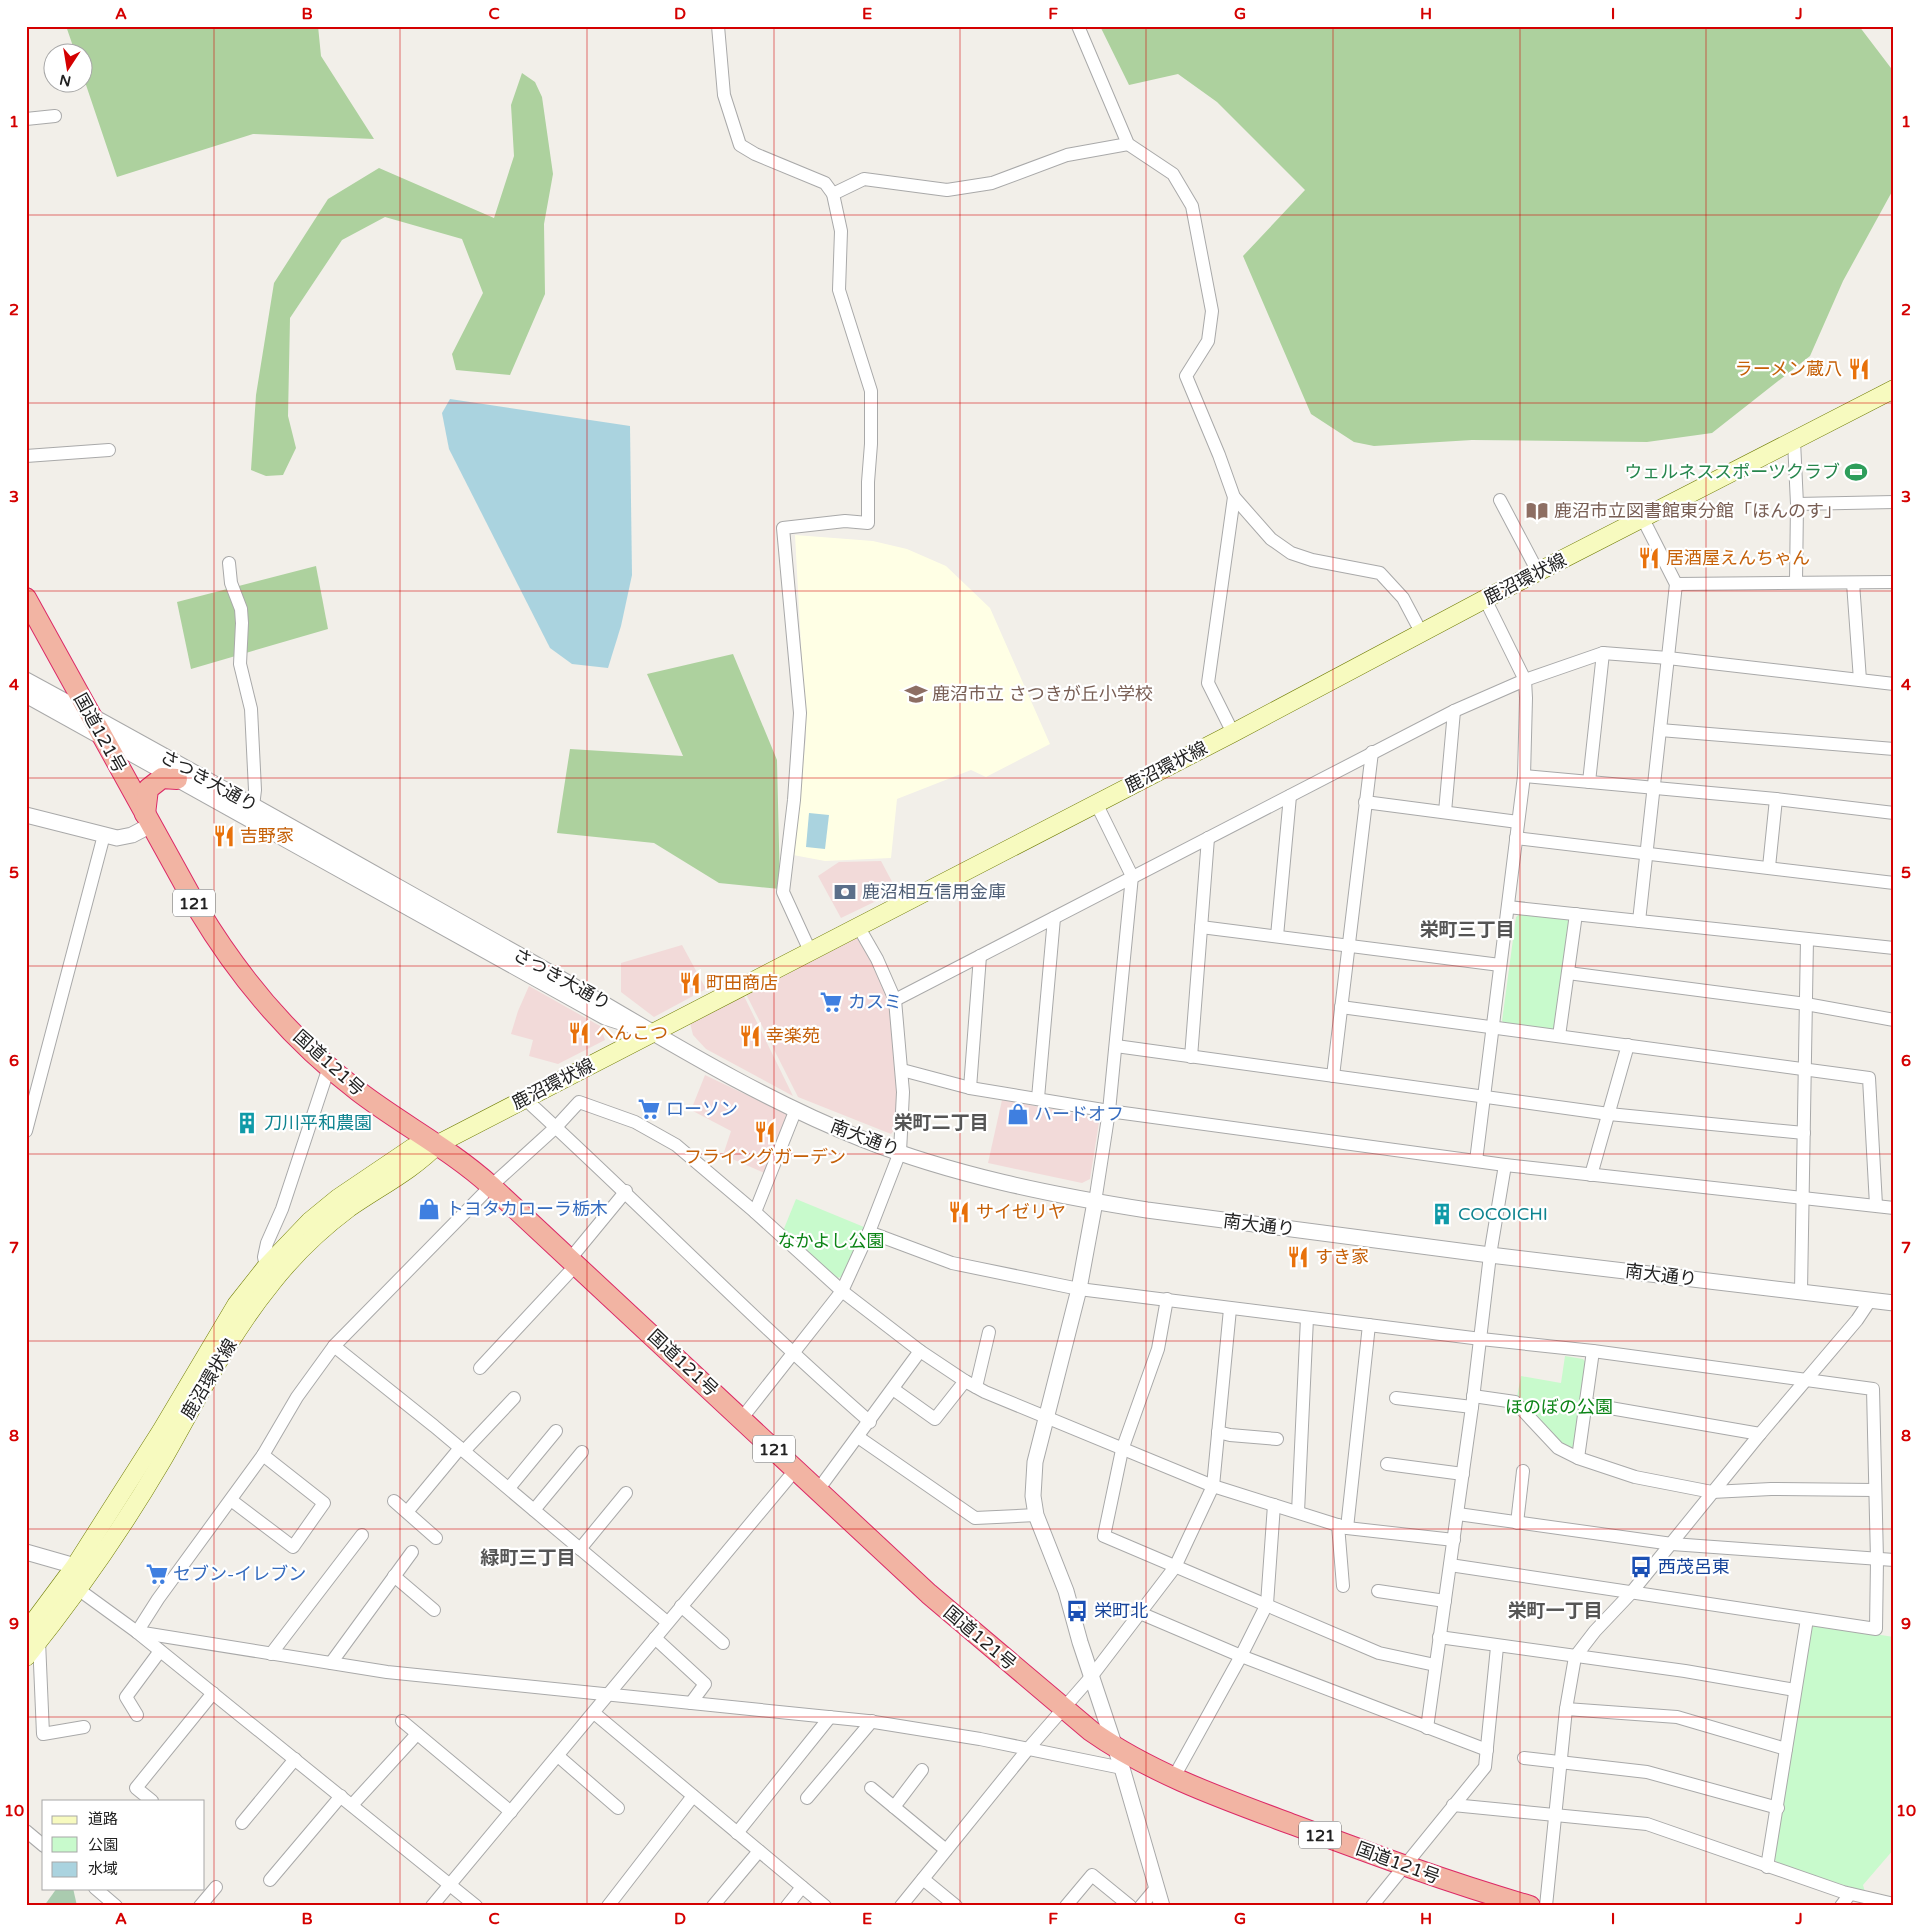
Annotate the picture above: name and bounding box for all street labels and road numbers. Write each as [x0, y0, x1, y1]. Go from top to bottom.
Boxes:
street label: 鹿沼環状線 [1480, 549, 1570, 609]
street label: 国道121号 [69, 689, 131, 777]
street label: 鹿沼環状線 [1121, 737, 1211, 797]
street label: さつき大通り [156, 745, 262, 817]
road number: 121 [173, 890, 215, 916]
street label: さつき大通り [509, 943, 615, 1015]
street label: 国道121号 [289, 1025, 369, 1101]
street label: 鹿沼環状線 [508, 1054, 598, 1114]
street label: 南大通り [827, 1115, 903, 1161]
street label: 南大通り [1222, 1210, 1296, 1240]
street label: 南大通り [1624, 1260, 1698, 1290]
street label: 国道121号 [643, 1325, 723, 1401]
street label: 鹿沼環状線 [176, 1335, 242, 1423]
road number: 121 [753, 1436, 795, 1462]
street label: 国道121号 [939, 1601, 1021, 1675]
road number: 121 [1299, 1822, 1341, 1848]
street label: 国道121号 [1353, 1838, 1443, 1888]

